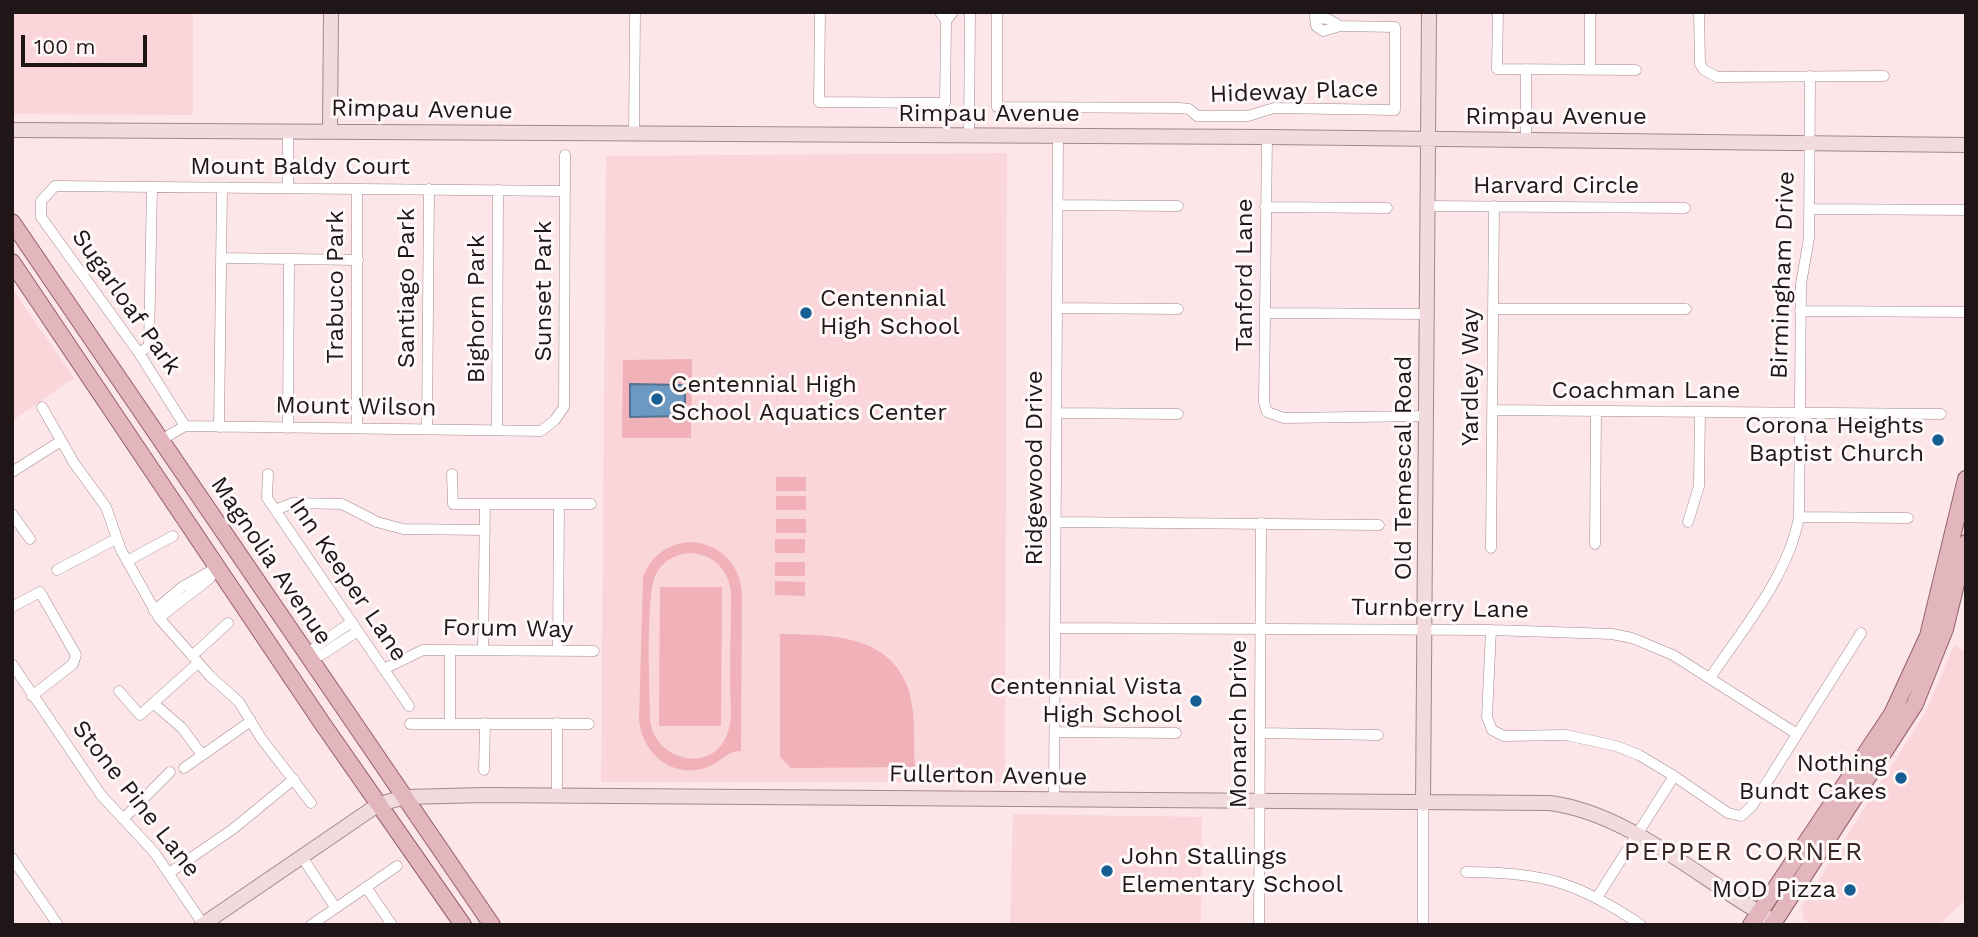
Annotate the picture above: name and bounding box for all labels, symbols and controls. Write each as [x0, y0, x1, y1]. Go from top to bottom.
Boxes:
scale bar [24, 21, 150, 65]
text: 100 m [34, 34, 96, 59]
street label: Hideway Place [1209, 75, 1379, 109]
street label: Rimpau Avenue [331, 94, 513, 126]
street label: Rimpau Avenue [898, 100, 1080, 128]
street label: Rimpau Avenue [1465, 103, 1647, 131]
street label: Mount Baldy Court [190, 153, 410, 181]
street label: Birmingham Drive [1765, 171, 1801, 379]
street label: Harvard Circle [1473, 172, 1639, 200]
street label: Tanford Lane [1231, 198, 1259, 352]
street label: Santiago Park [393, 208, 421, 368]
street label: Trabuco Park [322, 210, 350, 364]
street label: Sunset Park [530, 221, 558, 361]
street label: Sugarloaf Park [65, 224, 187, 380]
street label: Bighorn Park [463, 235, 491, 383]
place label: Centennial High School [820, 285, 960, 341]
marker: Centennial High School [798, 305, 814, 321]
street label: Yardley Way [1457, 308, 1485, 446]
street label: Old Temescal Road [1390, 356, 1418, 580]
place label: Centennial High School Aquatics Center [671, 371, 947, 427]
street label: Ridgewood Drive [1021, 371, 1049, 565]
street label: Coachman Lane [1552, 377, 1740, 405]
street label: Mount Wilson [275, 391, 437, 423]
marker: Centennial High School Aquatics Center [649, 391, 665, 407]
place label: Corona Heights Baptist Church [1745, 412, 1924, 468]
marker: Corona Heights Baptist Church [1930, 432, 1946, 448]
street label: Magnolia Avenue [204, 472, 338, 650]
street label: Inn Keeper Lane [283, 493, 413, 667]
street label: Turnberry Lane [1351, 593, 1529, 625]
street label: Forum Way [442, 613, 574, 645]
street label: Monarch Drive [1225, 640, 1253, 808]
place label: Centennial Vista High School [990, 673, 1182, 729]
marker: Centennial Vista High School [1188, 693, 1204, 709]
street label: Stone Pine Lane [66, 715, 206, 883]
place label: Nothing Bundt Cakes [1739, 750, 1887, 806]
street label: Fullerton Avenue [889, 760, 1087, 792]
marker: Nothing Bundt Cakes [1893, 770, 1909, 786]
district label: PEPPER CORNER [1625, 836, 1863, 868]
place label: John Stallings Elementary School [1121, 843, 1343, 899]
marker: John Stallings Elementary School [1099, 863, 1115, 879]
place label: MOD Pizza [1712, 876, 1836, 904]
marker: MOD Pizza [1842, 882, 1858, 898]

